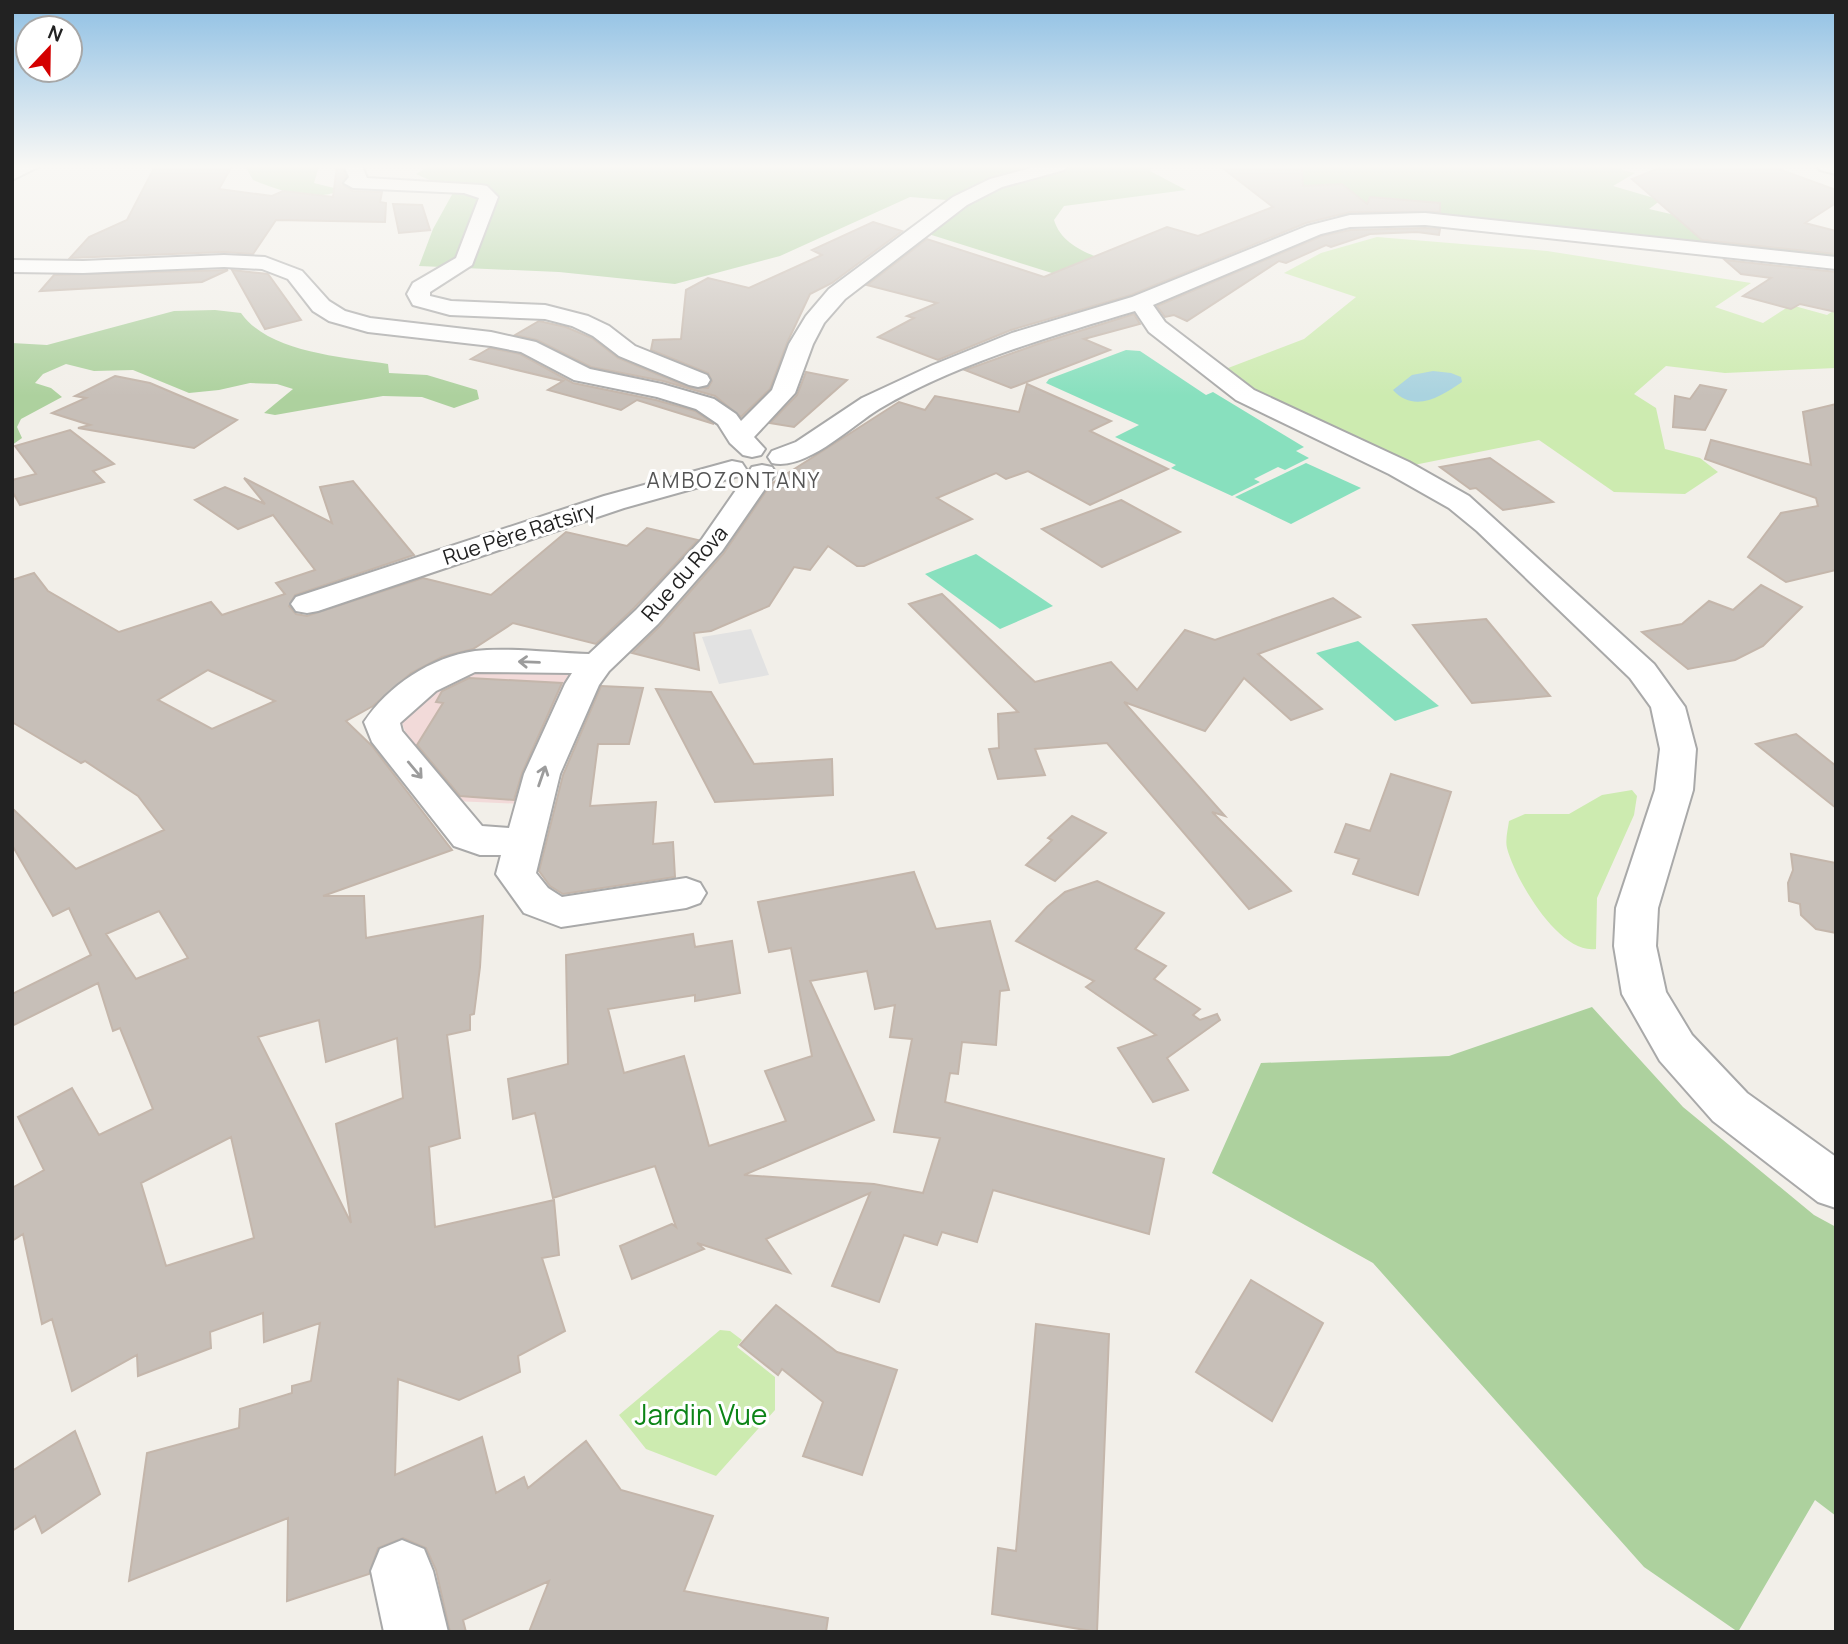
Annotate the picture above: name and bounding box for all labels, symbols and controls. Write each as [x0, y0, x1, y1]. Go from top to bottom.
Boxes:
north arrow [14, 14, 84, 84]
text: N [44, 19, 67, 48]
district label: AMBOZONTANY [647, 466, 821, 494]
street label: Rue Père Ratsiry [439, 495, 599, 571]
street label: Rue du Rova [635, 519, 733, 627]
one-way arrow [518, 655, 541, 669]
one-way arrow [407, 761, 423, 779]
one-way arrow [536, 765, 549, 787]
park label: Jardin Vue [635, 1395, 767, 1433]

